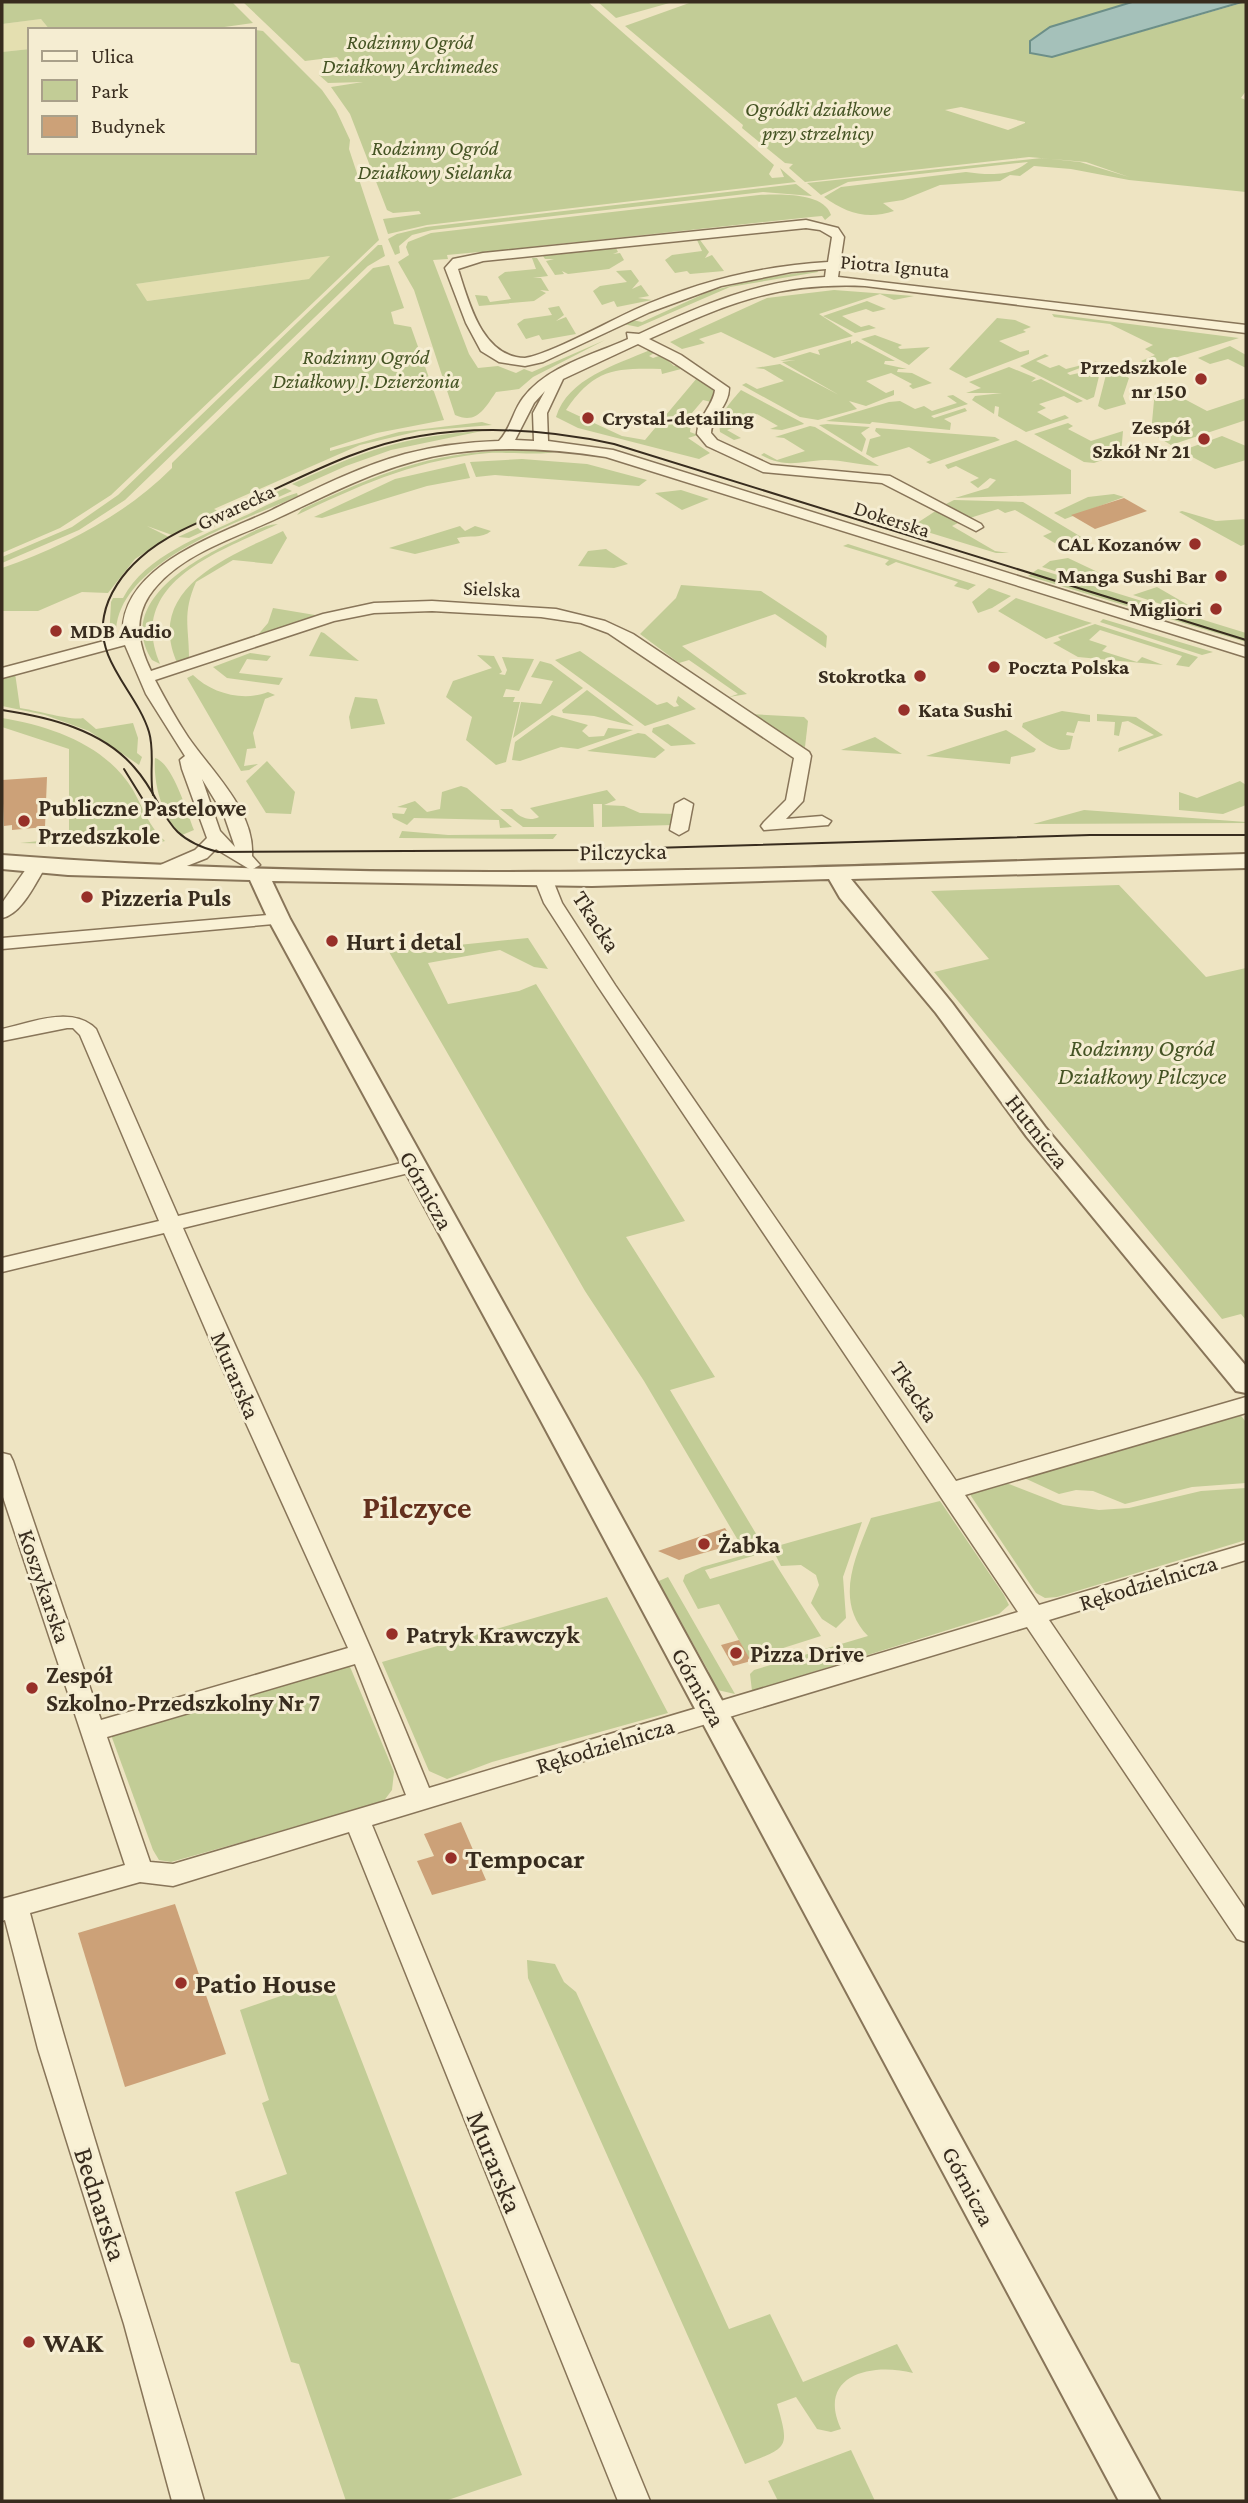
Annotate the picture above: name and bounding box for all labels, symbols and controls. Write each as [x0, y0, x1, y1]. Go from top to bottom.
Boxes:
legend [28, 28, 256, 154]
park label: Rodzinny Ogród Działkowy Archimedes [322, 30, 499, 78]
text: Ulica [91, 44, 134, 68]
text: Park [91, 79, 128, 103]
park label: Ogródki działkowe przy strzelnicy [745, 97, 891, 145]
text: Budynek [91, 114, 165, 138]
park label: Rodzinny Ogród Działkowy Sielanka [358, 136, 513, 184]
street label: Piotra Ignuta [839, 249, 951, 283]
park label: Rodzinny Ogród Działkowy J. Dzierżonia [272, 345, 460, 393]
place label: Przedszkole nr 150 [1080, 355, 1187, 403]
marker: Przedszkole nr 150 [1193, 371, 1209, 387]
place label: Crystal-detailing [602, 406, 754, 430]
marker: Crystal-detailing [580, 410, 596, 426]
place label: Zespół Szkół Nr 21 [1092, 415, 1191, 463]
marker: Zespół Szkół Nr 21 [1196, 431, 1212, 447]
street label: Gwarecka [194, 479, 279, 535]
street label: Dokerska [851, 495, 933, 543]
place label: CAL Kozanów [1057, 532, 1181, 556]
marker: CAL Kozanów [1187, 536, 1203, 552]
place label: Manga Sushi Bar [1057, 564, 1208, 588]
marker: Manga Sushi Bar [1213, 568, 1229, 584]
street label: Sielska [462, 575, 522, 603]
place label: Migliori [1129, 597, 1202, 621]
marker: Migliori [1208, 601, 1224, 617]
place label: MDB Audio [70, 619, 172, 643]
marker: MDB Audio [48, 623, 64, 639]
place label: Poczta Polska [1008, 655, 1130, 679]
marker: Poczta Polska [986, 659, 1002, 675]
place label: Stokrotka [818, 664, 907, 688]
marker: Stokrotka [912, 668, 928, 684]
place label: Kata Sushi [918, 698, 1012, 722]
marker: Kata Sushi [896, 702, 912, 718]
place label: Publiczne Pastelowe Przedszkole [38, 794, 246, 849]
marker: Publiczne Pastelowe Przedszkole [16, 813, 32, 829]
street label: Pilczycka [579, 837, 667, 865]
place label: Pizzeria Puls [101, 884, 231, 911]
street label: Tkacka [567, 885, 627, 957]
marker: Pizzeria Puls [79, 889, 95, 905]
place label: Hurt i detal [346, 928, 462, 955]
marker: Hurt i detal [324, 933, 340, 949]
park label: Rodzinny Ogród Działkowy Pilczyce [1058, 1034, 1226, 1089]
street label: Hutnicza [1001, 1088, 1075, 1174]
street label: Górnicza [394, 1146, 460, 1234]
street label: Murarska [206, 1327, 266, 1423]
street label: Tkacka [885, 1355, 945, 1427]
district label: Pilczyce [362, 1489, 472, 1525]
street label: Koszykarska [13, 1526, 77, 1646]
place label: Żabka [718, 1531, 781, 1558]
marker: Żabka [696, 1536, 712, 1552]
street label: Rękodzielnicza [1076, 1548, 1220, 1616]
place label: Patryk Krawczyk [406, 1621, 580, 1648]
marker: Patryk Krawczyk [384, 1626, 400, 1642]
place label: Pizza Drive [750, 1640, 864, 1667]
street label: Górnicza [666, 1643, 732, 1731]
marker: Pizza Drive [728, 1645, 744, 1661]
place label: Zespół Szkolno-Przedszkolny Nr 7 [46, 1661, 320, 1716]
marker: Zespół Szkolno-Przedszkolny Nr 7 [24, 1680, 40, 1696]
street label: Rękodzielnicza [533, 1711, 677, 1779]
place label: Tempocar [465, 1843, 585, 1874]
marker: Tempocar [443, 1850, 459, 1866]
place label: Patio House [195, 1968, 336, 1999]
marker: Patio House [173, 1975, 189, 1991]
street label: Murarska [461, 2106, 530, 2218]
street label: Górnicza [937, 2142, 1001, 2230]
street label: Bednarska [68, 2143, 134, 2265]
place label: WAK [42, 2327, 104, 2358]
marker: WAK [21, 2334, 37, 2350]

